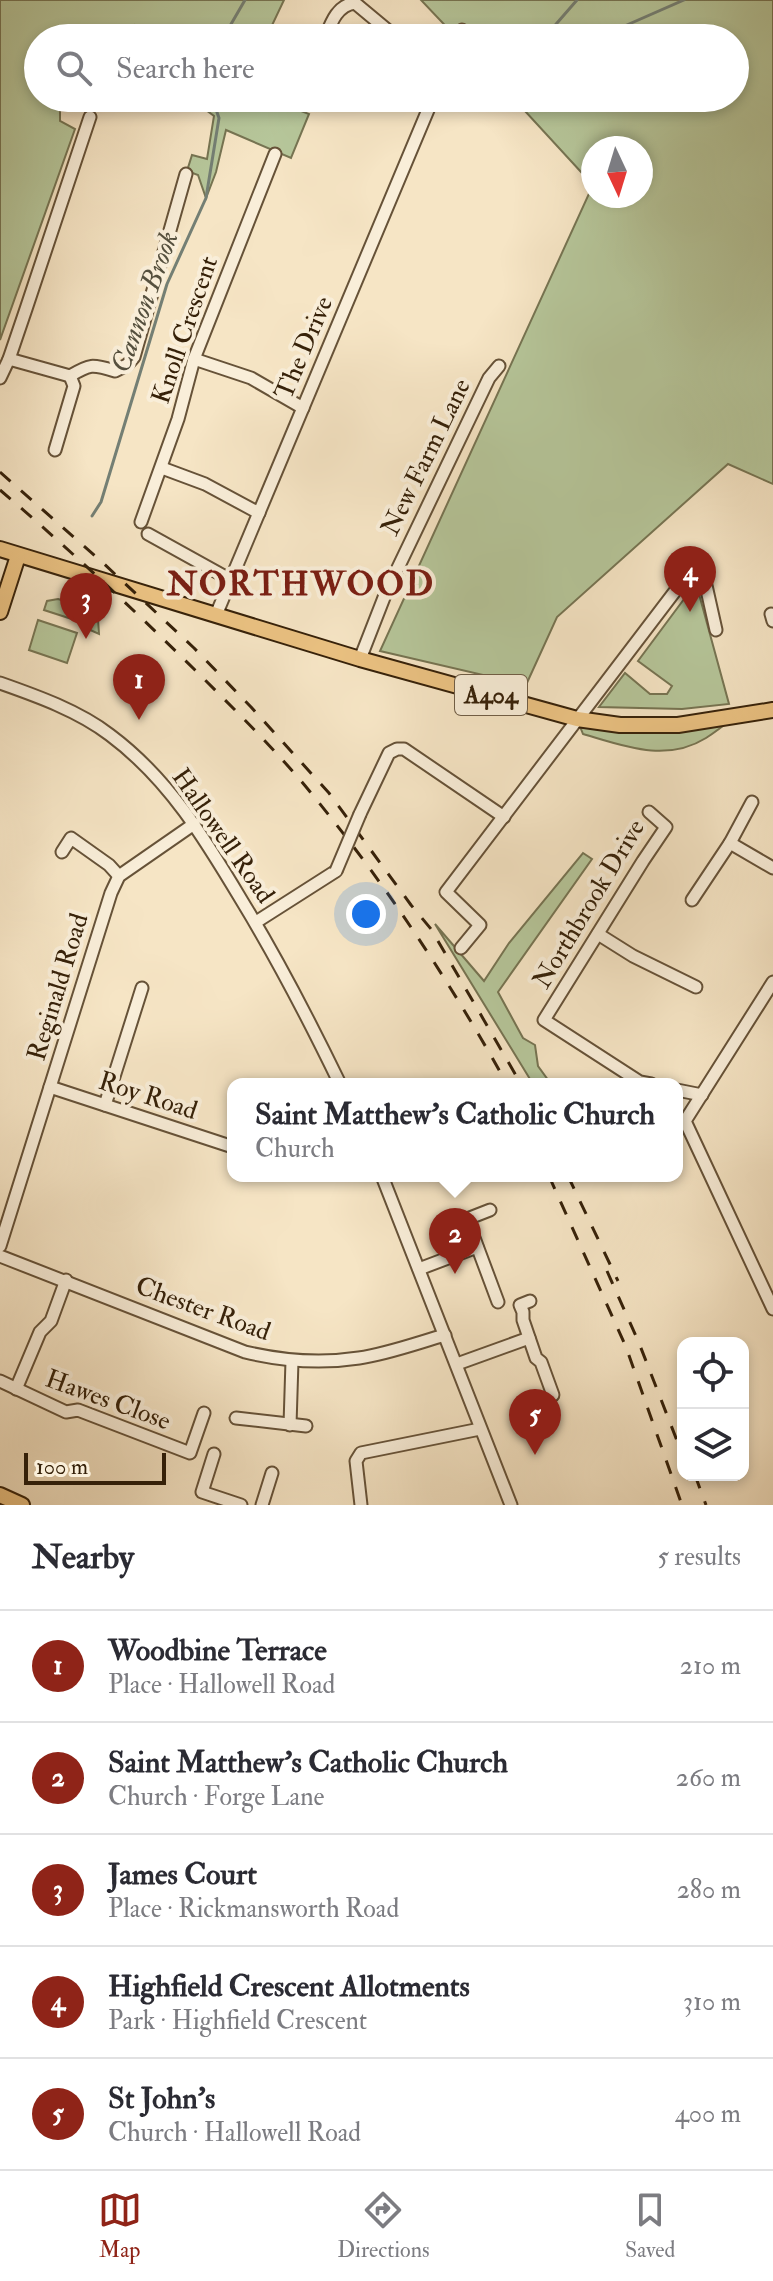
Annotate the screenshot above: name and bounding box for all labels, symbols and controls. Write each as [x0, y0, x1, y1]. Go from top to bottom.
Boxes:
search box [24, 24, 749, 112]
icon: search [52, 46, 96, 90]
text: Search here [116, 50, 255, 87]
north arrow [581, 136, 653, 208]
water label: Cannon Brook [103, 226, 187, 378]
street label: Knoll Crescent [145, 252, 225, 408]
street label: The Drive [268, 292, 340, 404]
street label: New Farm Lane [374, 373, 478, 541]
pin: 4 [664, 546, 716, 612]
district label: NORTHWOOD [166, 563, 435, 606]
pin: 3 [60, 573, 112, 639]
pin: 1 [113, 654, 165, 720]
road number: A404 [455, 675, 527, 715]
street label: Hallowell Road [165, 762, 281, 910]
street label: Northbrook Drive [526, 814, 652, 994]
your location [346, 894, 386, 934]
street label: Reginald Road [20, 909, 96, 1064]
street label: Roy Road [95, 1065, 202, 1127]
popup [227, 1078, 683, 1182]
text: Saint Matthew's Catholic Church [255, 1096, 655, 1133]
text: Church [255, 1133, 335, 1165]
pin: 2 [429, 1208, 481, 1274]
street label: Chester Road [131, 1270, 275, 1348]
map controls [677, 1337, 749, 1481]
button: locate [677, 1337, 749, 1409]
street label: Hawes Close [41, 1363, 175, 1437]
pin: 5 [509, 1389, 561, 1455]
button: layers [677, 1409, 749, 1481]
scale bar [24, 1449, 166, 1485]
text: 100 m [36, 1453, 88, 1481]
text: Nearby [32, 1536, 134, 1579]
text: 5 results [657, 1541, 741, 1573]
text: Woodbine Terrace [108, 1632, 327, 1669]
text: 1 [53, 1650, 63, 1682]
text: 210 m [680, 1650, 741, 1682]
text: Place · Hallowell Road [108, 1669, 335, 1701]
text: Saint Matthew's Catholic Church [108, 1744, 508, 1781]
text: 2 [51, 1762, 65, 1794]
text: 260 m [676, 1762, 741, 1794]
text: Church · Forge Lane [108, 1781, 324, 1813]
text: James Court [108, 1856, 257, 1893]
text: 3 [53, 1874, 63, 1906]
text: 280 m [677, 1874, 741, 1906]
text: Place · Rickmansworth Road [108, 1893, 399, 1925]
text: Highfield Crescent Allotments [108, 1968, 470, 2005]
text: 4 [51, 1986, 65, 2018]
text: 310 m [683, 1986, 741, 2018]
text: Park · Highfield Crescent [108, 2005, 367, 2037]
text: St John's [108, 2080, 215, 2117]
text: 5 [52, 2098, 64, 2130]
text: 400 m [675, 2098, 741, 2130]
text: Church · Hallowell Road [108, 2117, 361, 2149]
tab: Map [98, 2188, 142, 2264]
tab: Directions [337, 2188, 430, 2264]
tab: Saved [625, 2188, 675, 2264]

